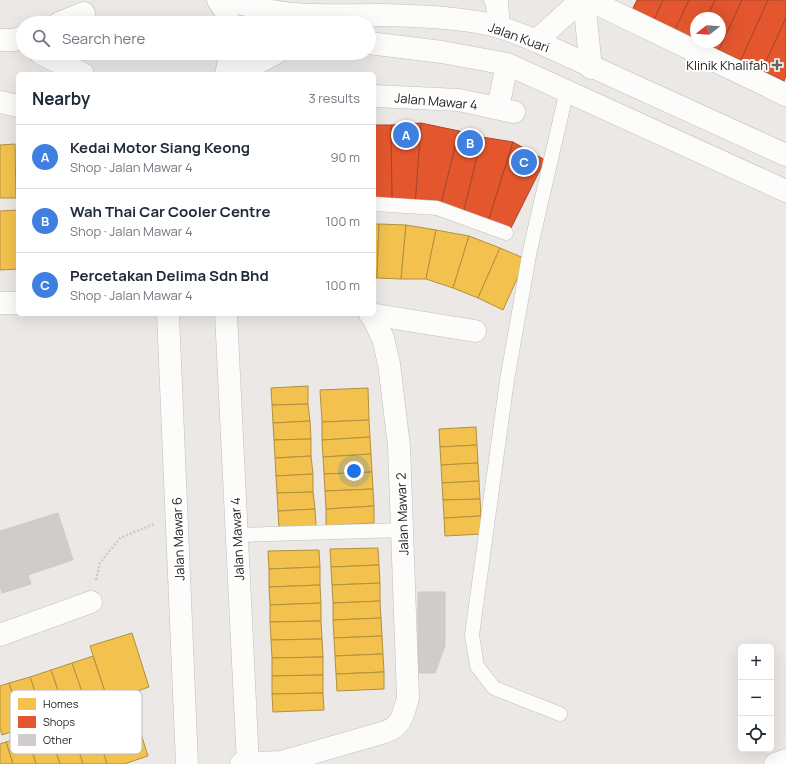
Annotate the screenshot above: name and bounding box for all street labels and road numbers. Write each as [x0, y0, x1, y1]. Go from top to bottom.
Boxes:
street label: Jalan Kuari [486, 18, 552, 56]
street label: Jalan Mawar 4 [394, 88, 479, 114]
street label: Jalan Mawar 2 [392, 472, 412, 556]
street label: Jalan Mawar 6 [168, 497, 188, 581]
street label: Jalan Mawar 4 [226, 497, 248, 581]

